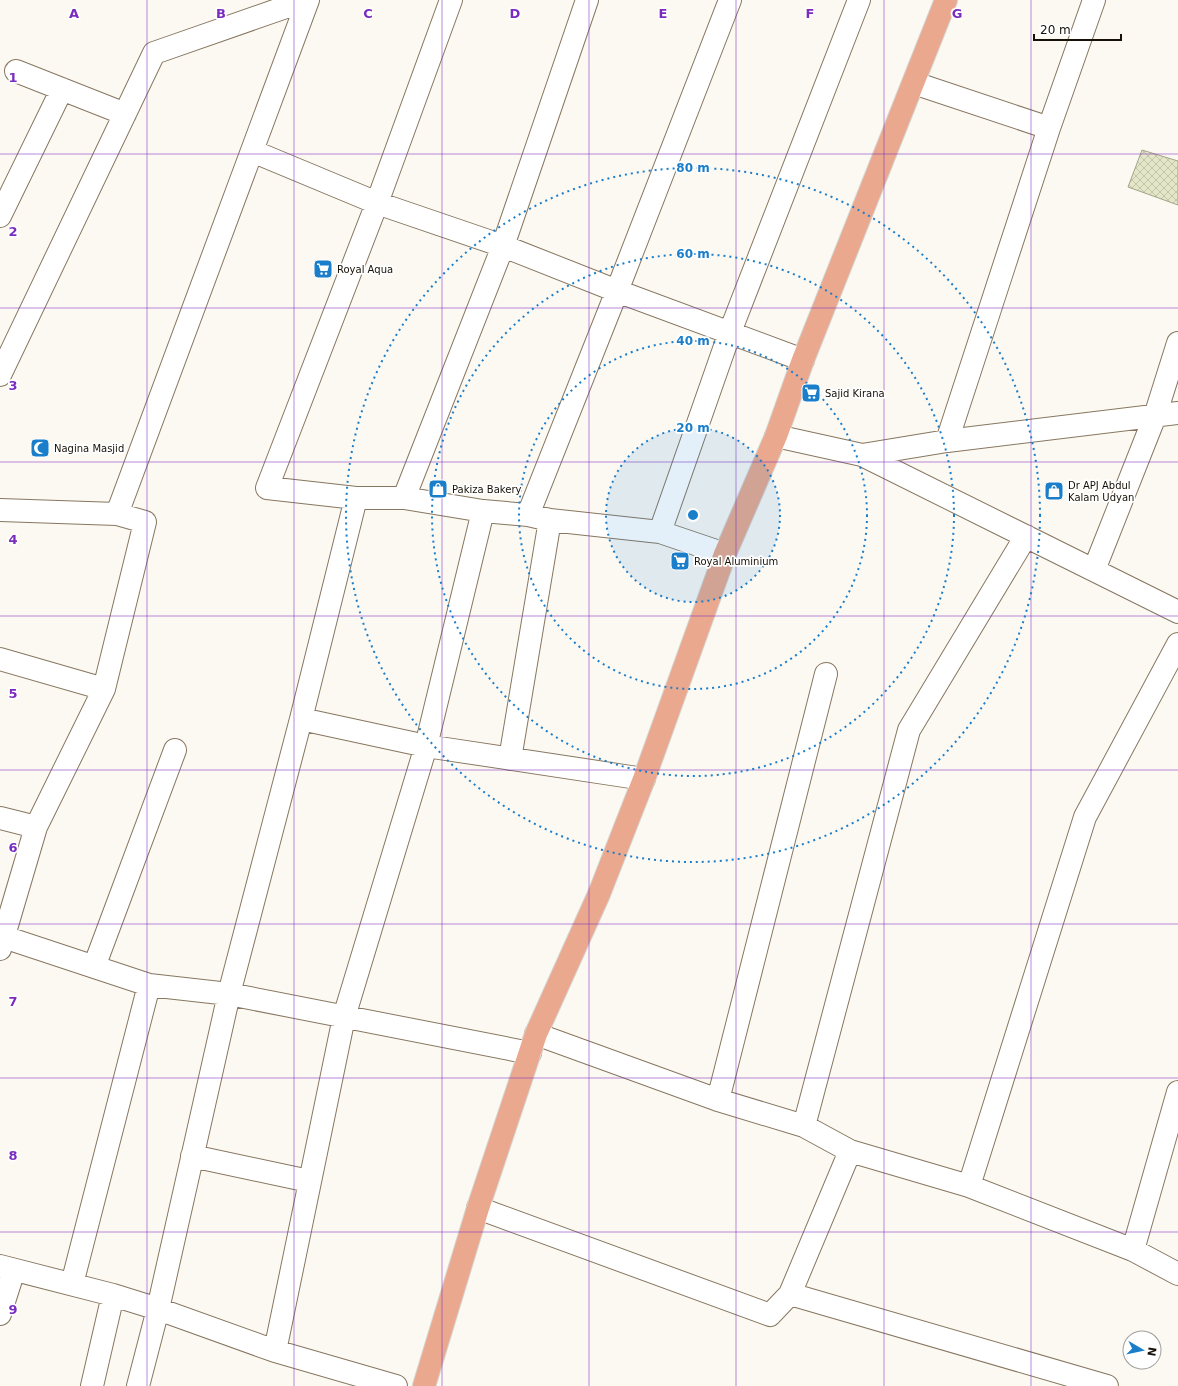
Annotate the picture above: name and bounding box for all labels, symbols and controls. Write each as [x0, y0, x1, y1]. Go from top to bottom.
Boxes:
text: A [69, 6, 79, 21]
text: B [216, 6, 226, 21]
text: C [363, 6, 373, 21]
text: D [510, 6, 521, 21]
text: E [659, 6, 667, 21]
text: F [806, 6, 814, 21]
text: G [952, 6, 962, 21]
scale bar [1034, 16, 1121, 42]
text: 20 m [1040, 23, 1071, 37]
text: 1 [8, 70, 18, 85]
text: 80 m [676, 161, 710, 175]
text: 2 [8, 224, 18, 239]
text: 60 m [676, 247, 710, 261]
supermarket icon: Royal Aqua [312, 258, 334, 280]
place label: Royal Aqua [337, 264, 393, 275]
text: 40 m [676, 334, 710, 348]
text: 3 [8, 378, 18, 393]
supermarket icon: Sajid Kirana [800, 382, 822, 404]
place label: Sajid Kirana [825, 388, 885, 399]
text: 20 m [676, 421, 710, 435]
mosque icon: Nagina Masjid [29, 437, 51, 459]
place label: Nagina Masjid [54, 443, 124, 454]
shop icon: Pakiza Bakery [427, 478, 449, 500]
shop icon: Dr APJ Abdul Kalam Udyan [1043, 480, 1065, 502]
place label: Dr APJ Abdul Kalam Udyan [1068, 480, 1134, 503]
place label: Pakiza Bakery [452, 484, 522, 495]
centre of rings [686, 508, 700, 522]
text: 4 [8, 532, 18, 547]
supermarket icon: Royal Aluminium [669, 550, 691, 572]
place label: Royal Aluminium [694, 556, 778, 567]
text: 5 [8, 686, 18, 701]
text: 6 [8, 840, 18, 855]
text: 7 [8, 994, 18, 1009]
text: 8 [8, 1148, 18, 1163]
text: 9 [8, 1302, 18, 1317]
north arrow [1122, 1330, 1162, 1370]
text: N [1144, 1346, 1159, 1357]

